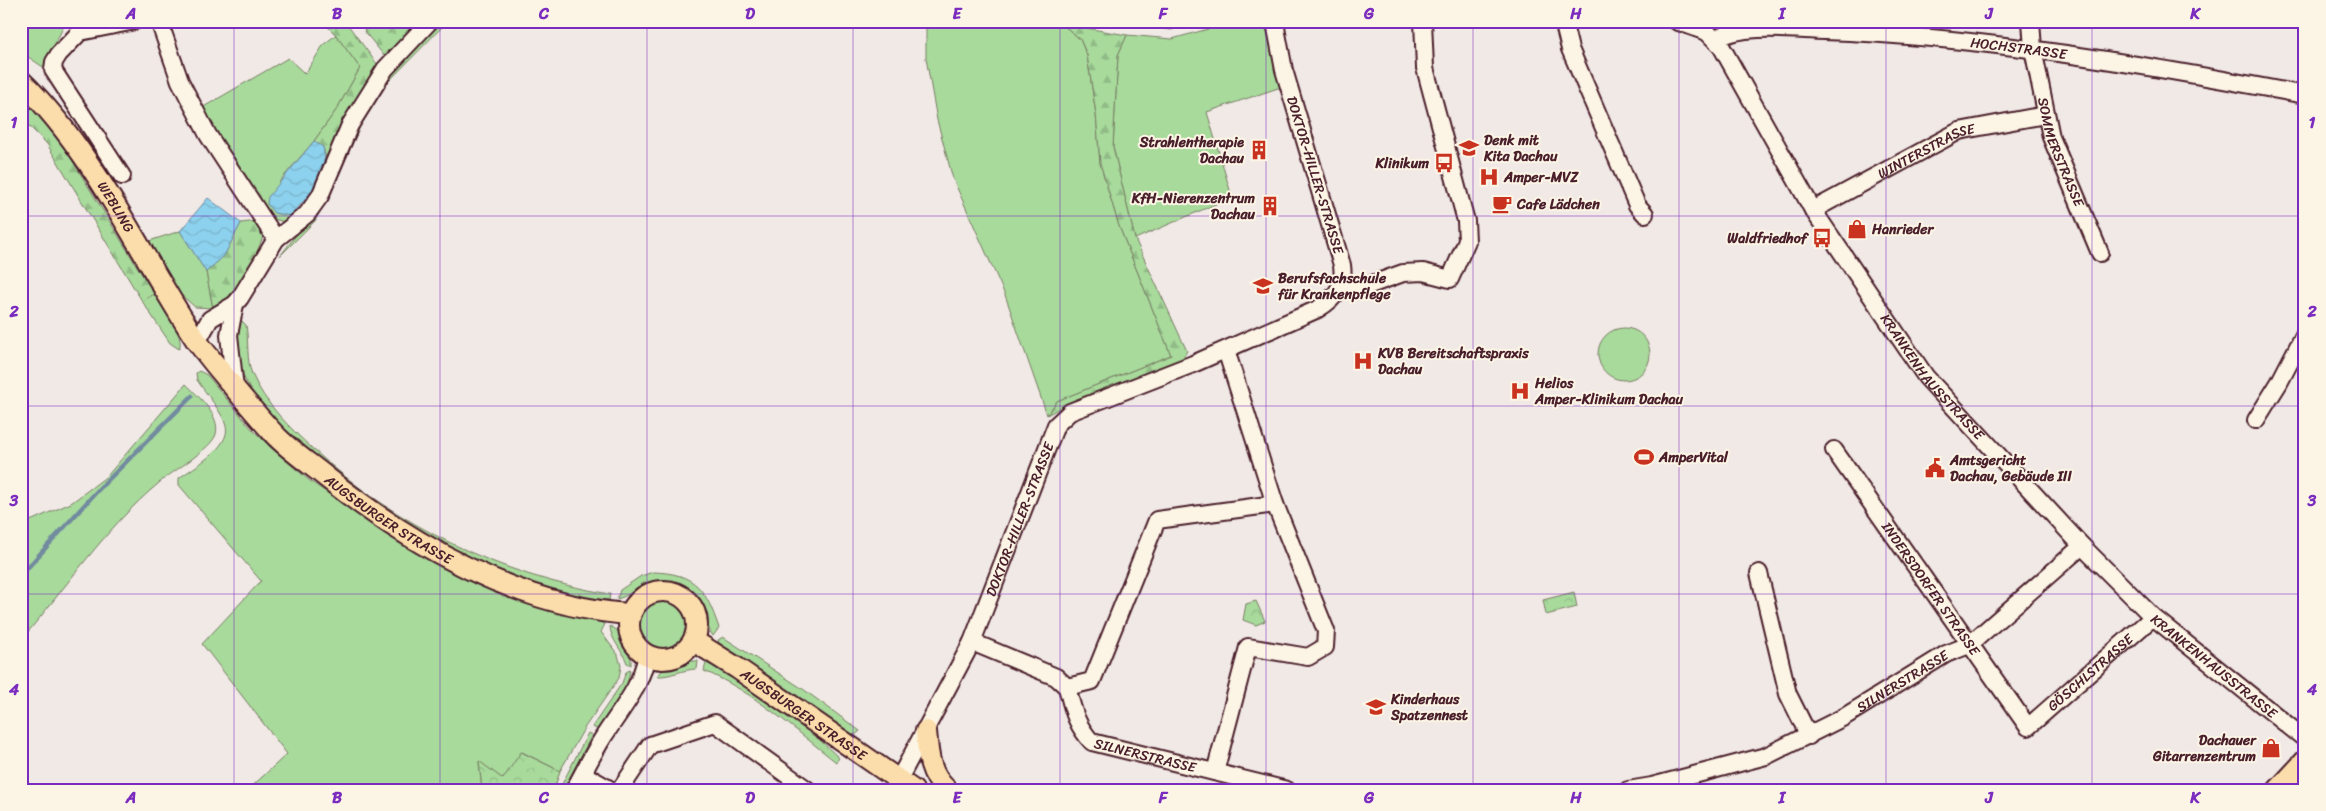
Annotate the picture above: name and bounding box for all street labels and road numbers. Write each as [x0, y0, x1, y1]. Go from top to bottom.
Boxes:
street label: HOCHSTRASSE [1969, 30, 2070, 67]
street label: DOKTOR-HILLER-STRASSE [1279, 93, 1351, 258]
street label: SOMMERSTRASSE [2031, 95, 2092, 212]
street label: WINTERSTRASSE [1873, 116, 1978, 186]
street label: WEBLING [91, 176, 142, 238]
street label: KRANKENHAUSSTRASSE [1874, 308, 1992, 447]
street label: DOKTOR-HILLER-STRASSE [978, 437, 1061, 600]
street label: AUGSBURGER STRASSE [318, 467, 459, 572]
street label: INDERSDORFER STRASSE [1875, 515, 1987, 662]
street label: KRANKENHAUSSTRASSE [2145, 607, 2284, 726]
street label: GÖSCHLSTRASSE [2041, 626, 2140, 717]
street label: SILNERSTRASSE [1851, 642, 1954, 719]
street label: AUGSBURGER STRASSE [734, 661, 873, 768]
street label: SILNERSTRASSE [1092, 730, 1200, 780]

